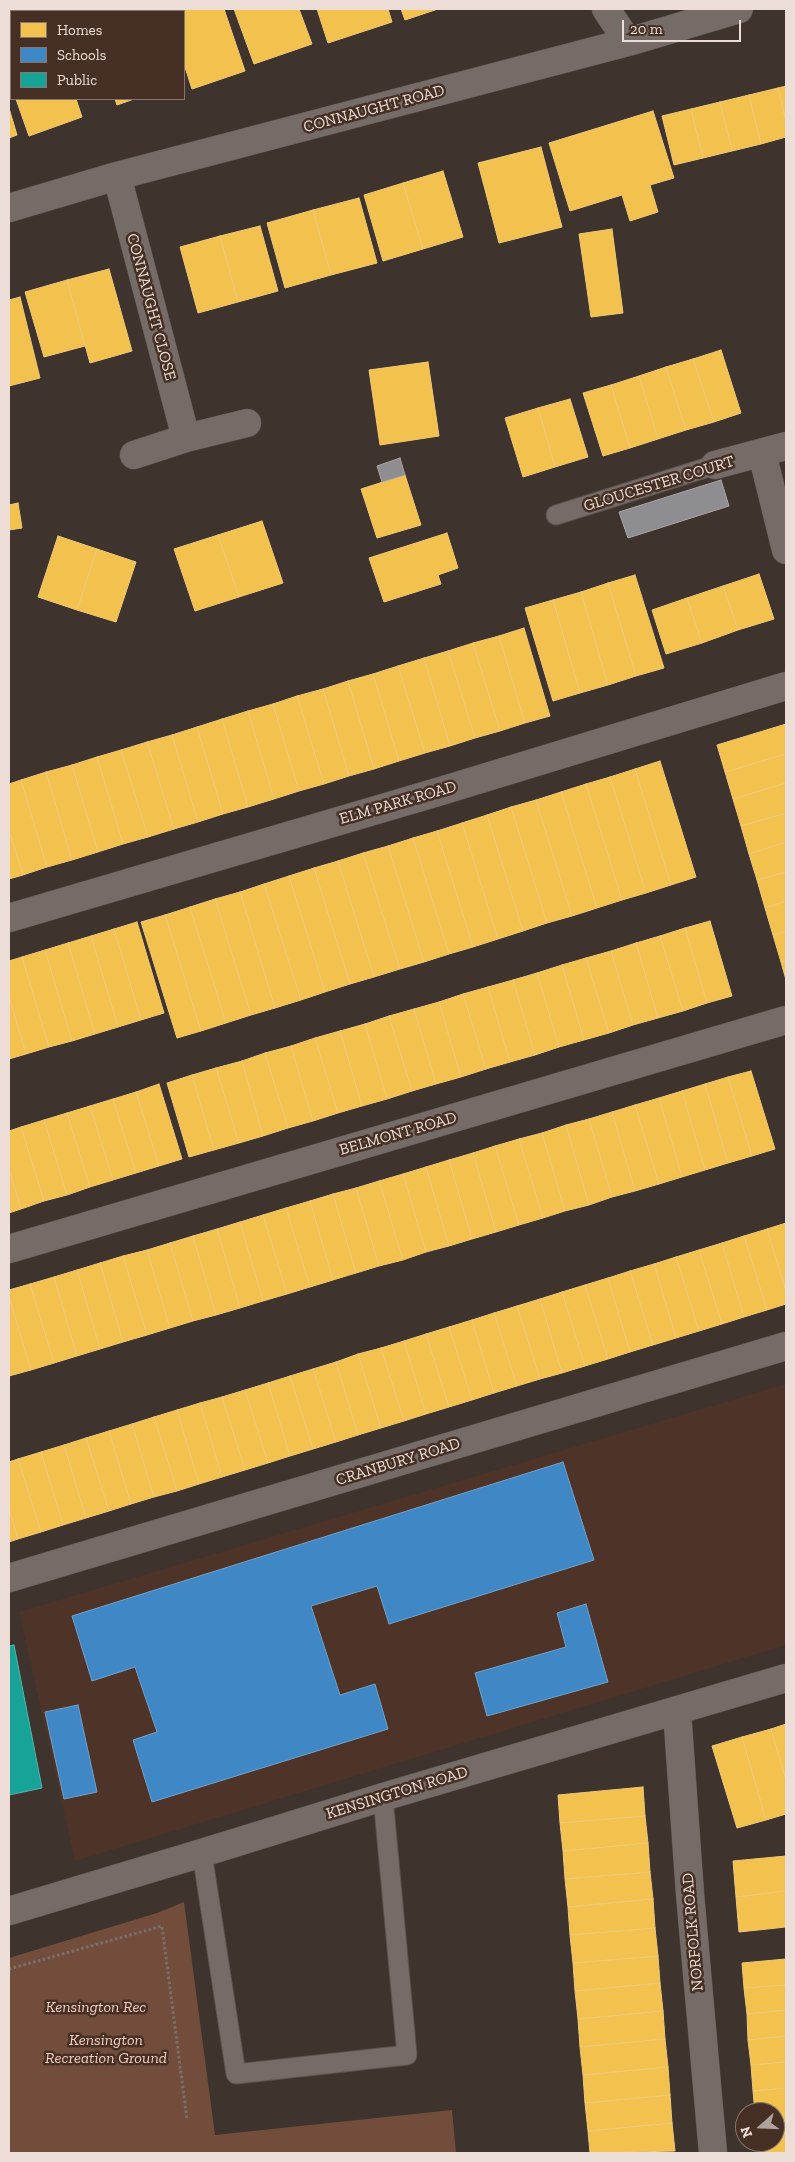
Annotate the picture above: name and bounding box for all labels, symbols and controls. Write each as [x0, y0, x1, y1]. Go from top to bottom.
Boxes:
legend [10, 10, 185, 100]
scale bar [625, 10, 744, 42]
text: 20 m [630, 20, 663, 38]
text: Homes [57, 21, 102, 39]
text: Schools [57, 46, 106, 64]
text: Public [57, 71, 97, 89]
street label: CONNAUGHT ROAD [301, 81, 447, 137]
street label: CONNAUGHT CLOSE [122, 231, 180, 383]
street label: GLOUCESTER COURT [581, 452, 737, 516]
street label: ELM PARK ROAD [337, 777, 459, 829]
street label: BELMONT ROAD [337, 1108, 459, 1160]
street label: CRANBURY ROAD [334, 1434, 462, 1490]
street label: KENSINGTON ROAD [324, 1762, 470, 1824]
street label: NORFOLK ROAD [678, 1872, 708, 1992]
park label: Kensington Rec [46, 1997, 146, 2017]
park label: Kensington Recreation Ground [45, 2030, 167, 2068]
north arrow [735, 2102, 785, 2152]
text: N [737, 2124, 756, 2140]

